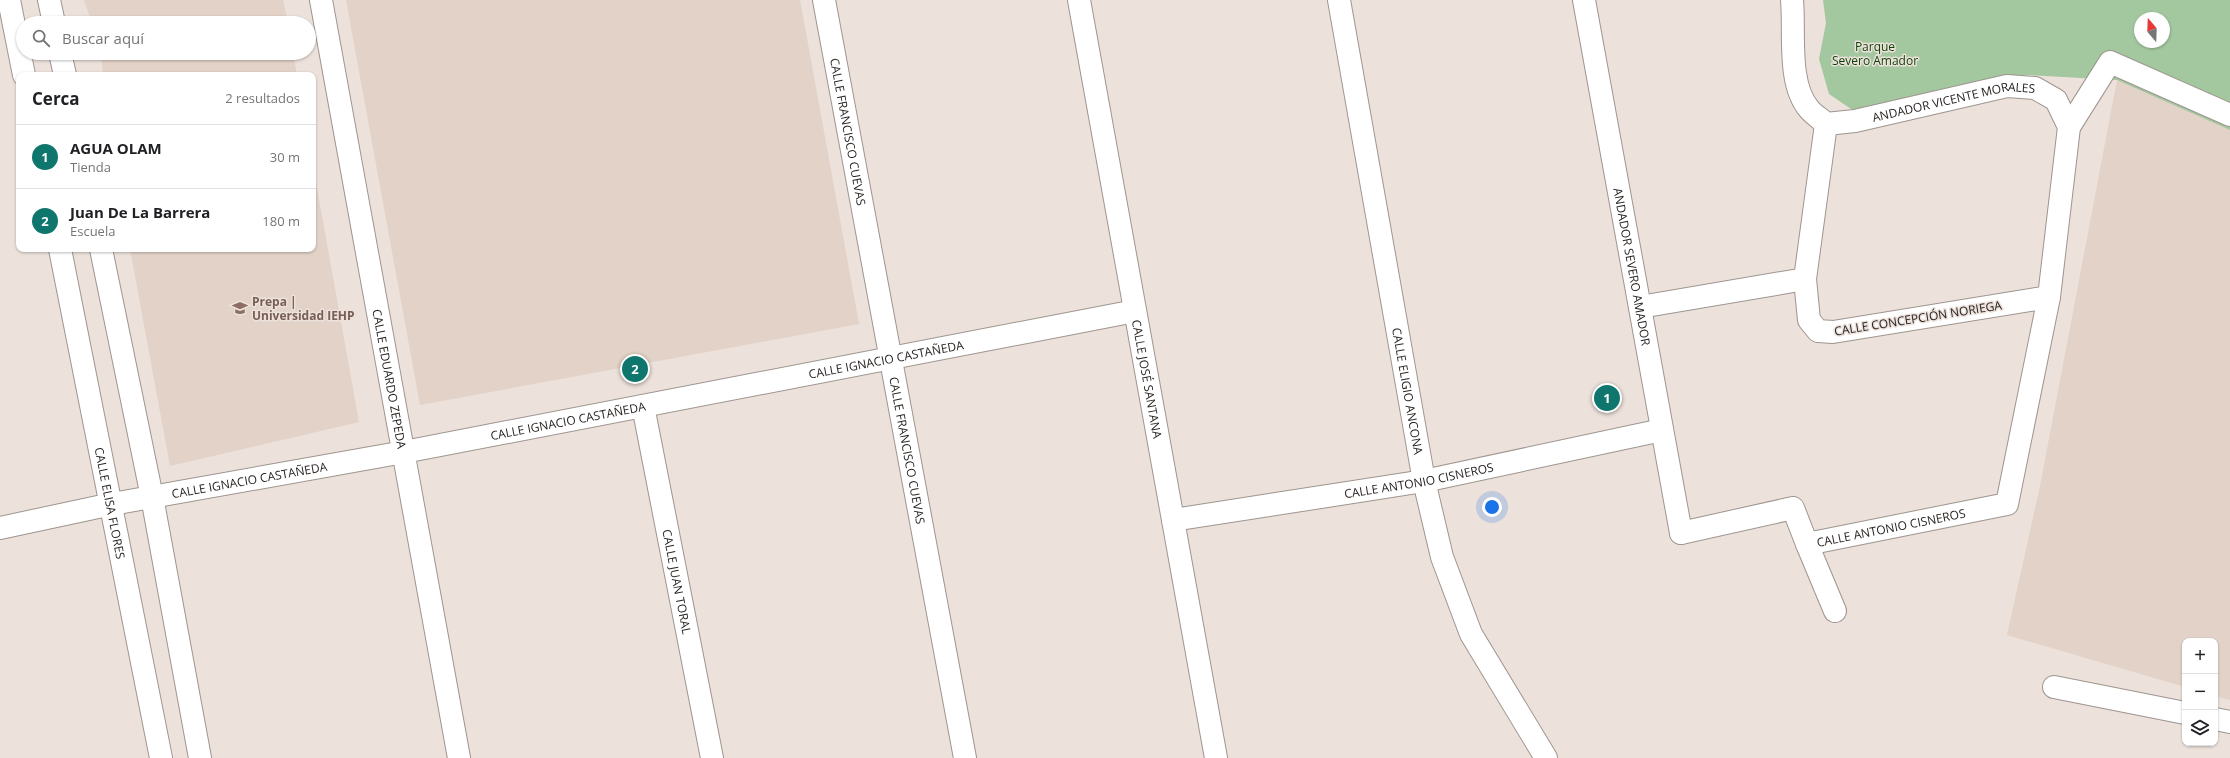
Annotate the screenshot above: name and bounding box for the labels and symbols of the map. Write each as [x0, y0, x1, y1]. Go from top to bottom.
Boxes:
north arrow [2134, 12, 2170, 48]
park label: Parque Severo Amador [1832, 38, 1918, 69]
street label: CALLE FRANCISCO CUEVAS [826, 57, 871, 207]
street label: ANDADOR VICENTE MORALES [1870, 77, 2036, 125]
street label: ANDADOR SEVERO AMADOR [1610, 186, 1655, 347]
place label: Prepa | Universidad IEHP [252, 293, 355, 324]
street label: CALLE CONCEPCIÓN NORIEGA [1833, 296, 2003, 340]
school or university icon: Prepa | Universidad IEHP [231, 299, 249, 317]
street label: CALLE EDUARDO ZEPEDA [369, 308, 411, 450]
street label: CALLE JOSÉ SANTANA [1128, 318, 1167, 440]
street label: CALLE ELIGIO ANCONA [1389, 326, 1428, 456]
street label: CALLE IGNACIO CASTAÑEDA [807, 336, 965, 382]
pin: 2 [622, 354, 648, 384]
street label: CALLE FRANCISCO CUEVAS [886, 375, 930, 525]
pin: 1 [1594, 383, 1620, 413]
street label: CALLE IGNACIO CASTAÑEDA [489, 397, 647, 444]
street label: CALLE ELISA FLORES [91, 446, 130, 560]
street label: CALLE IGNACIO CASTAÑEDA [170, 457, 329, 502]
street label: CALLE ANTONIO CISNEROS [1343, 458, 1495, 502]
your location [1482, 497, 1502, 517]
street label: CALLE ANTONIO CISNEROS [1815, 504, 1967, 550]
street label: CALLE JUAN TORAL [659, 528, 696, 636]

